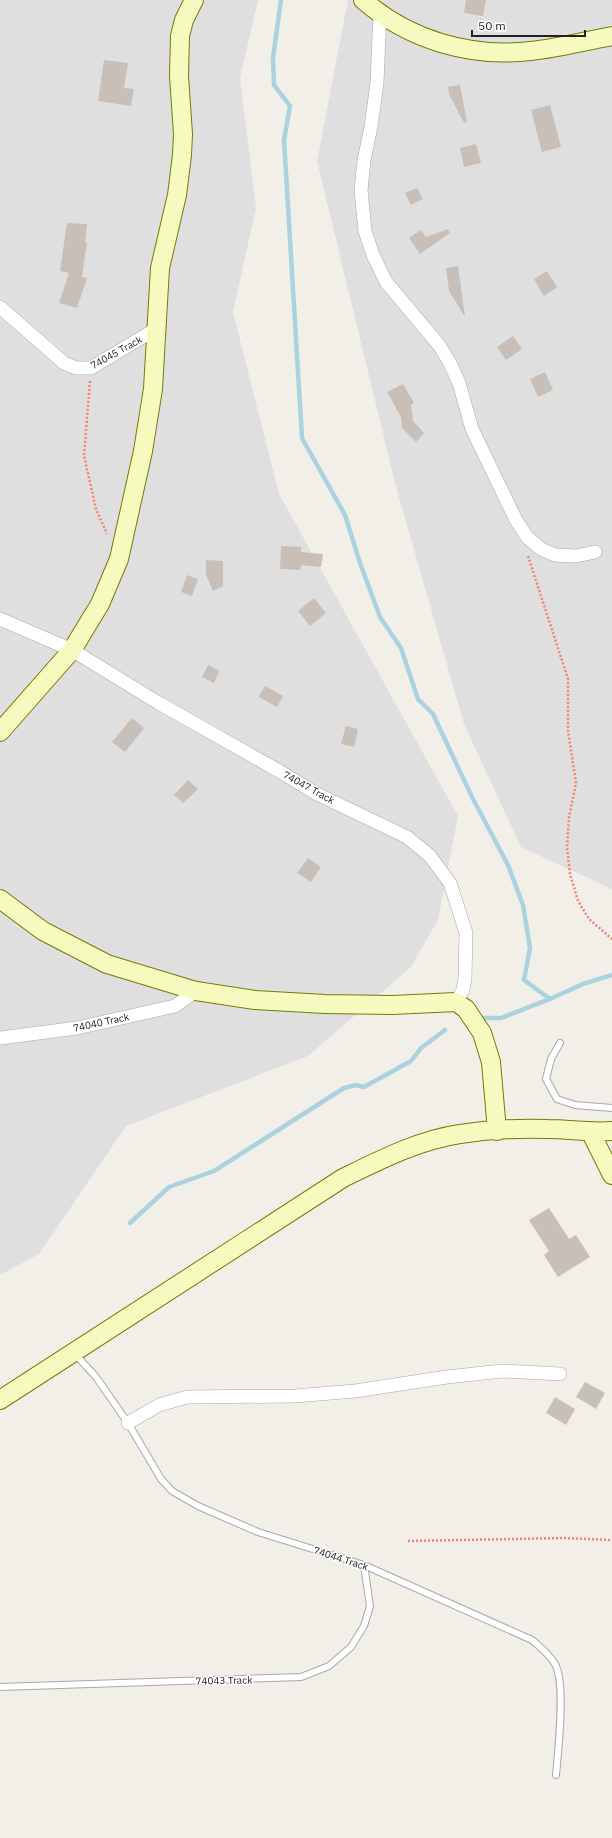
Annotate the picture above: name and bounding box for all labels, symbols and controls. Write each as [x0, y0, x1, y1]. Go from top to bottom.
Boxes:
scale bar [472, 12, 585, 38]
text: 50 m [478, 18, 506, 33]
street label: 74045 Track [88, 333, 145, 372]
street label: 74047 Track [281, 768, 337, 807]
street label: 74040 Track [72, 1010, 131, 1035]
street label: 74044 Track [312, 1544, 371, 1574]
street label: 74043 Track [195, 1673, 253, 1687]

